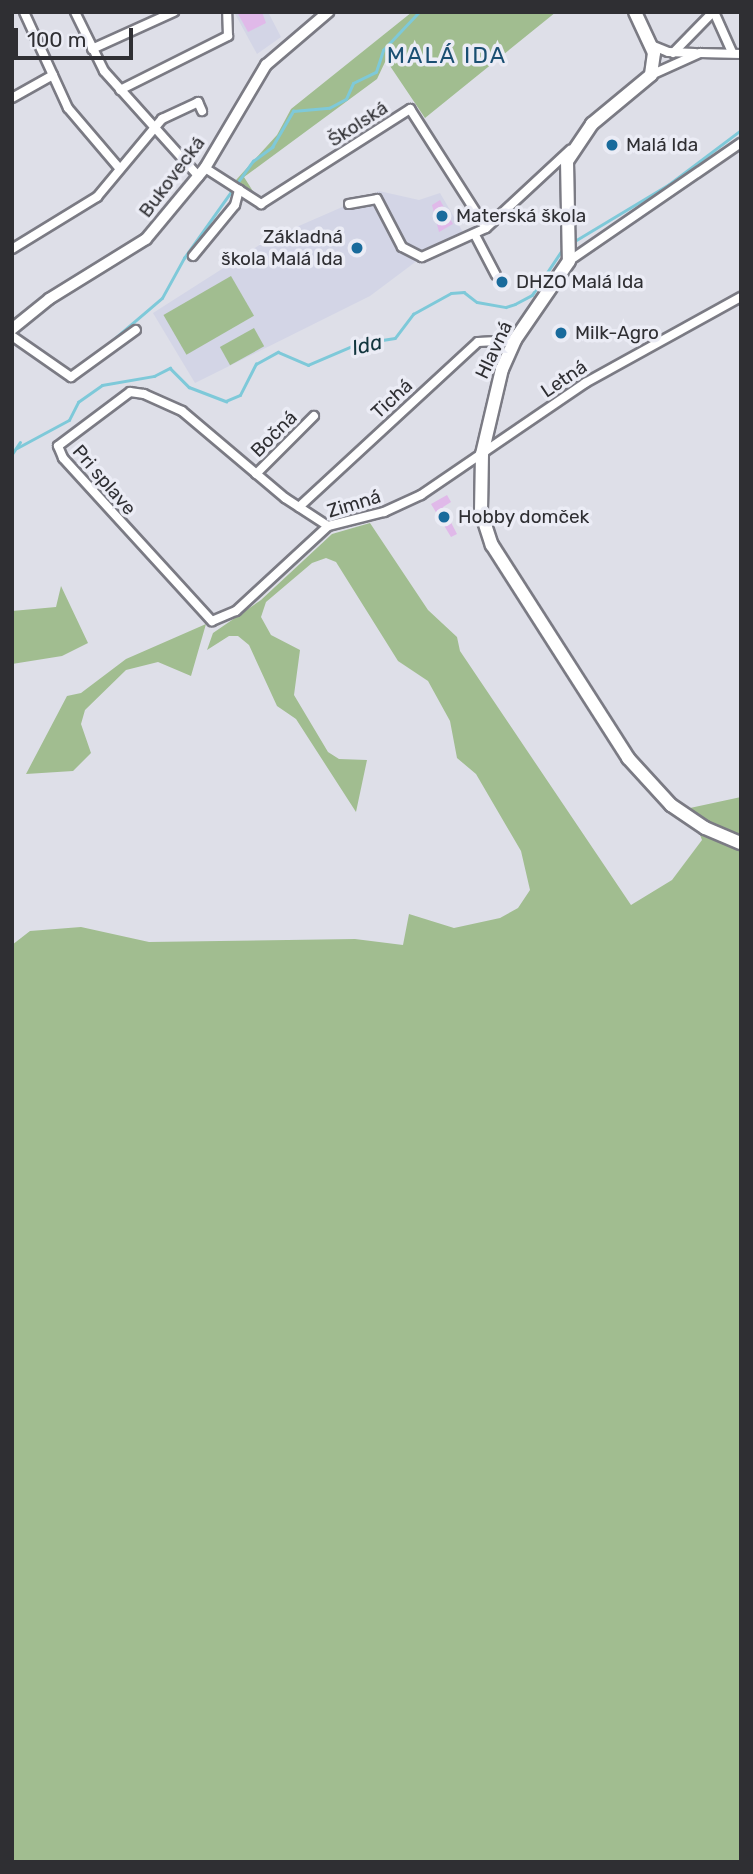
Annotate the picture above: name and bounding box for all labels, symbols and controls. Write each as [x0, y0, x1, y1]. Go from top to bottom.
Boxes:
scale bar [18, 14, 136, 58]
text: 100 m [27, 27, 86, 52]
district label: MALÁ IDA [388, 41, 506, 69]
street label: Školská [324, 96, 392, 152]
street label: Bukovecká [134, 132, 210, 222]
place label: Malá Ida [626, 134, 698, 156]
marker: Malá Ida [604, 137, 620, 153]
place label: Materská škola [456, 205, 586, 227]
marker: Materská škola [434, 208, 450, 224]
place label: Základná škola Malá Ida [221, 226, 343, 270]
marker: Základná škola Malá Ida [349, 240, 365, 256]
place label: DHZO Malá Ida [516, 271, 644, 293]
marker: DHZO Malá Ida [494, 274, 510, 290]
street label: Hlavná [471, 318, 517, 382]
place label: Milk-Agro [575, 322, 659, 344]
marker: Milk-Agro [553, 325, 569, 341]
water label: Ida [349, 329, 385, 361]
street label: Letná [537, 355, 591, 403]
street label: Tichá [367, 374, 417, 424]
street label: Bočná [246, 406, 302, 462]
street label: Pri splave [67, 440, 141, 520]
street label: Zimná [324, 485, 384, 523]
place label: Hobby domček [458, 506, 590, 528]
marker: Hobby domček [436, 509, 452, 525]

